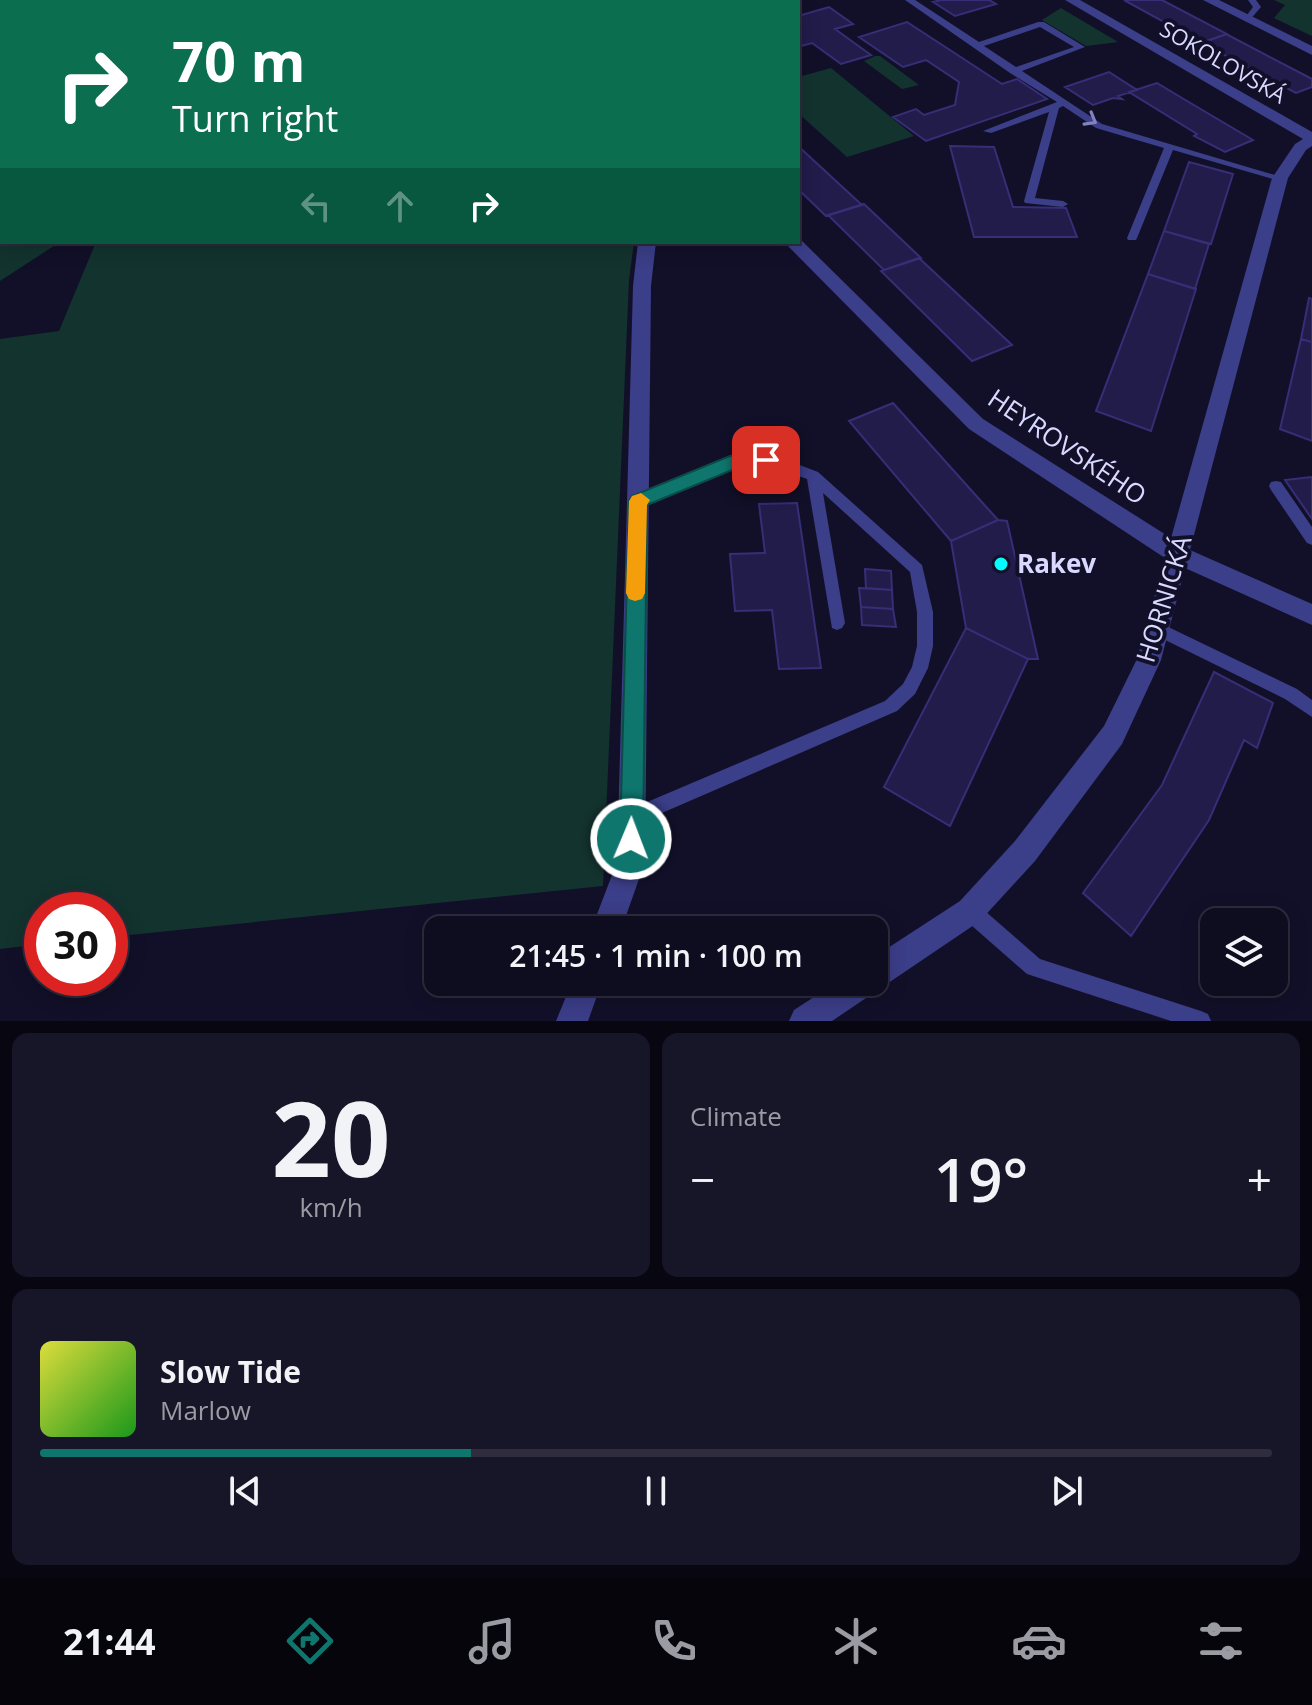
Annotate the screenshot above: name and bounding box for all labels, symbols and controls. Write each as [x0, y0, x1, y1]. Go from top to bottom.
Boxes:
street label: SOKOLOVSKÁ [1155, 13, 1292, 109]
text: 70 m [172, 22, 306, 98]
icon: right [40, 32, 144, 136]
text: Turn right [172, 94, 338, 143]
one-way arrow [1082, 110, 1097, 126]
icon: left [294, 184, 338, 228]
icon: ahead [378, 184, 422, 228]
icon: right [462, 184, 506, 228]
street label: HEYROVSKÉHO [981, 380, 1154, 513]
pin [732, 426, 800, 494]
icon: arrive [744, 438, 788, 482]
street label: HORNICKÁ [1127, 530, 1200, 667]
place label: Rakev [1017, 545, 1096, 581]
marker: Rakev [992, 555, 1010, 573]
position arrow [589, 797, 673, 881]
speed limit sign: 30 [24, 892, 128, 996]
map controls [1200, 908, 1288, 996]
button: layers [1200, 908, 1288, 996]
text: 21:45 · 1 min · 100 m [509, 935, 803, 976]
text: 20 [272, 1066, 390, 1207]
text: Climate [690, 1098, 782, 1134]
text: 19° [934, 1138, 1028, 1220]
text: − [690, 1149, 715, 1209]
text: + [1247, 1149, 1272, 1209]
text: km/h [299, 1189, 363, 1225]
text: Slow Tide [160, 1351, 301, 1392]
text: Marlow [160, 1392, 251, 1428]
icon: previous [223, 1469, 267, 1513]
icon: pause [634, 1469, 678, 1513]
icon: next [1045, 1469, 1089, 1513]
icon: directions [282, 1613, 338, 1669]
icon: music [464, 1613, 520, 1669]
icon: phone [646, 1613, 702, 1669]
icon: climate [828, 1613, 884, 1669]
icon: car [1011, 1613, 1067, 1669]
icon: filters [1193, 1613, 1249, 1669]
text: 21:44 [63, 1617, 156, 1666]

